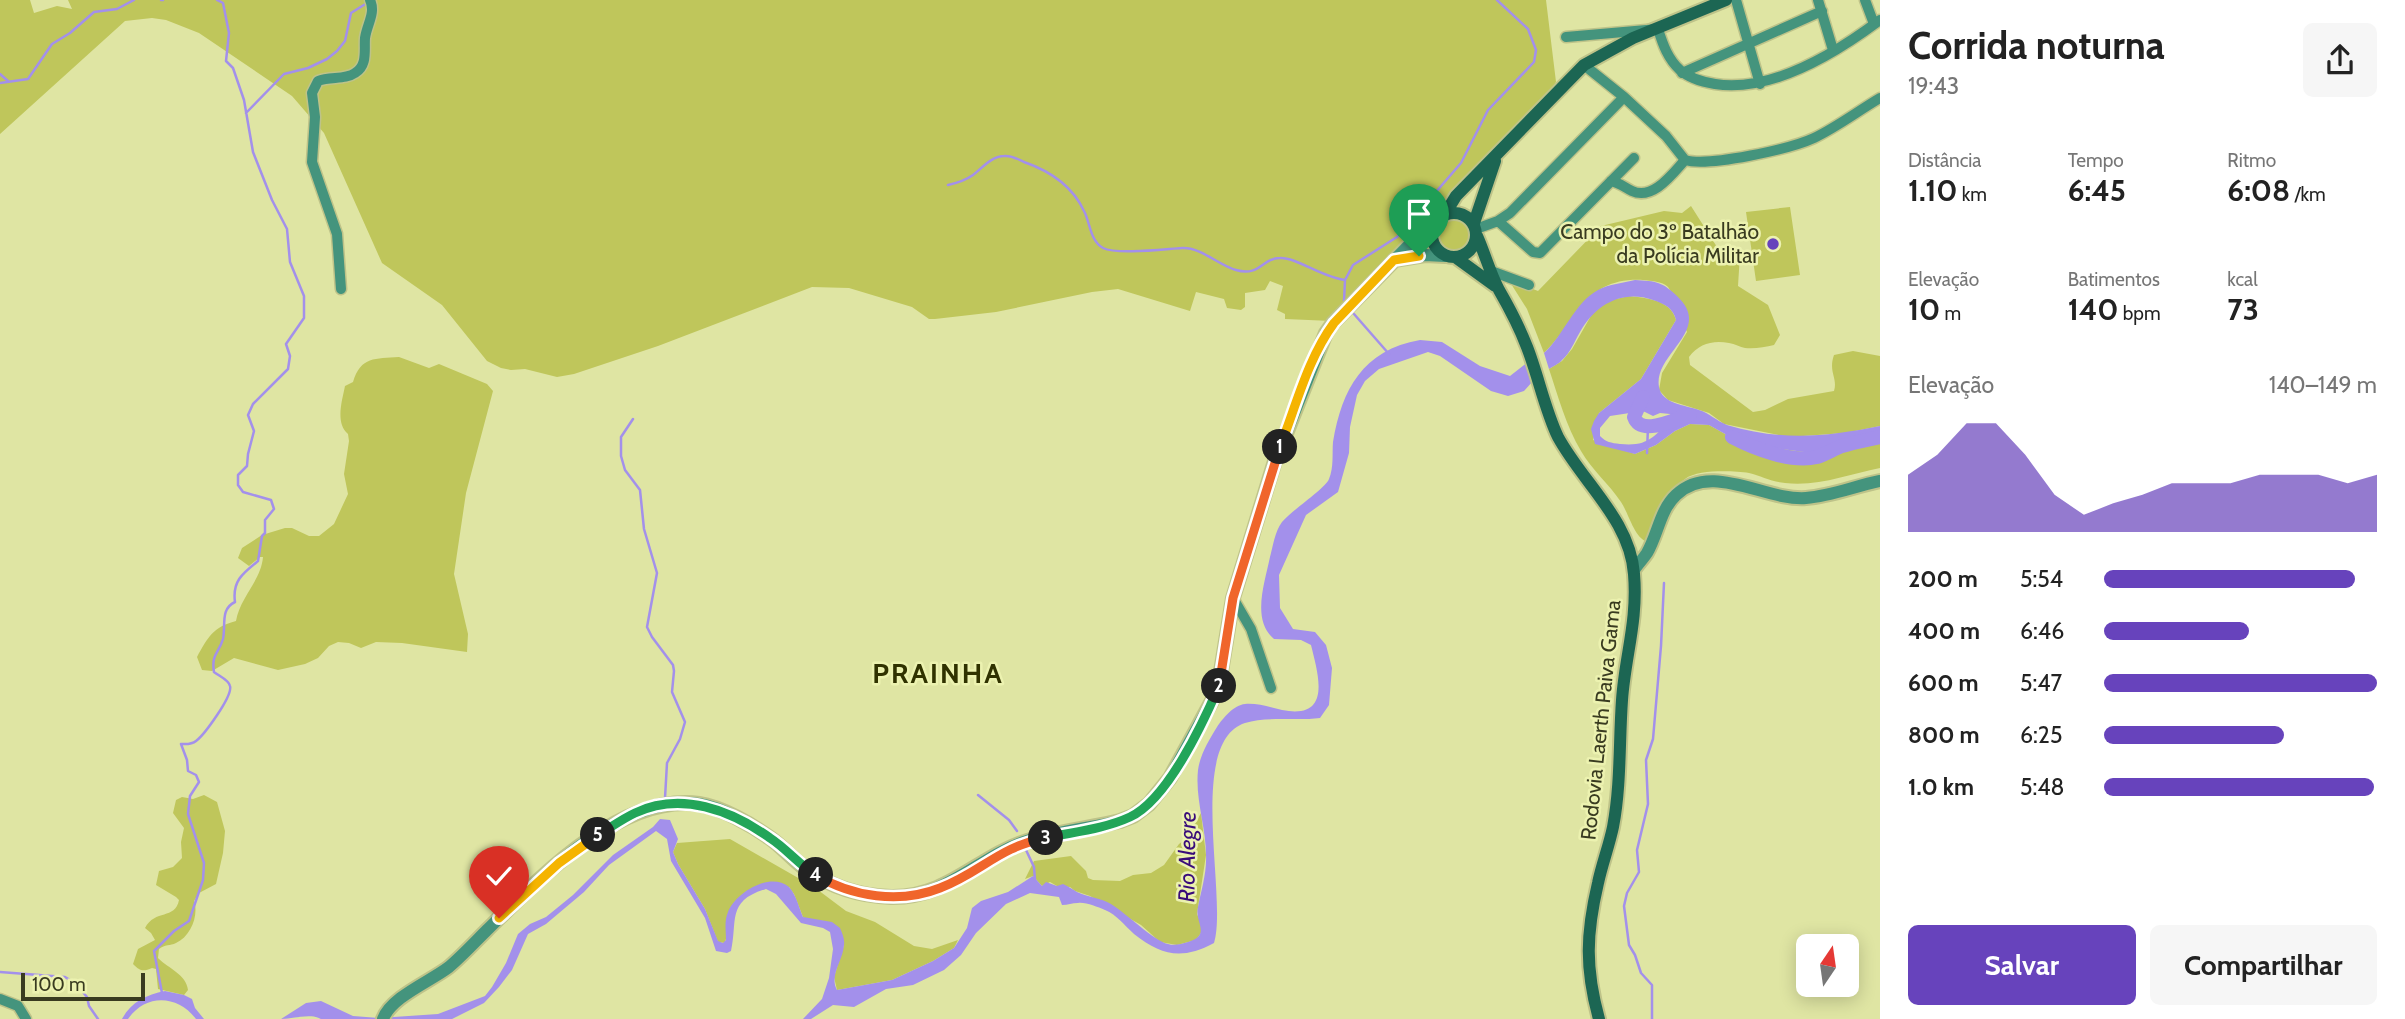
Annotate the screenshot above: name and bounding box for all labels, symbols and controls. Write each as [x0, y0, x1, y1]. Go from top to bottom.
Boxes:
text: Corrida noturna [1908, 22, 2165, 69]
button: share [2303, 23, 2377, 97]
text: 19:43 [1908, 72, 1959, 100]
text: Distância [1908, 149, 1982, 172]
text: Tempo [2068, 149, 2124, 172]
text: Ritmo [2227, 149, 2276, 172]
text: 1.10 [1908, 172, 1957, 209]
text: 6:45 [2068, 172, 2126, 209]
text: 6:08 [2227, 172, 2290, 209]
text: km [1957, 183, 1987, 206]
text: /km [2290, 183, 2326, 206]
pin [1389, 184, 1449, 256]
icon: arrive [1400, 195, 1438, 233]
place label: Campo do 3º Batalhão da Polícia Militar [1560, 219, 1759, 268]
marker: Campo do 3º Batalhão da Polícia Militar [1765, 236, 1781, 252]
text: Elevação [1908, 268, 1979, 291]
text: Batimentos [2068, 268, 2160, 291]
text: kcal [2227, 268, 2258, 291]
text: 10 [1908, 291, 1940, 328]
text: 140 [2068, 291, 2119, 328]
text: 73 [2227, 291, 2259, 328]
text: m [1940, 302, 1961, 325]
text: bpm [2119, 302, 2161, 325]
text: Elevação [1908, 371, 1994, 399]
text: 140–149 m [2269, 371, 2377, 399]
pin: 1 [1262, 430, 1298, 464]
text: 1 [1276, 435, 1283, 458]
text: 200 m [1908, 565, 1978, 593]
text: 5:54 [2020, 565, 2063, 593]
street label: Rodovia Laerth Paiva Gama [1575, 599, 1626, 841]
text: 400 m [1908, 617, 1980, 645]
text: 6:46 [2020, 617, 2064, 645]
district label: PRAINHA [872, 656, 1004, 690]
pin: 2 [1202, 668, 1236, 704]
text: 600 m [1908, 669, 1979, 697]
text: 5:47 [2020, 669, 2062, 697]
text: 2 [1213, 674, 1224, 697]
text: 800 m [1908, 721, 1980, 749]
text: 6:25 [2020, 721, 2062, 749]
text: 1.0 km [1908, 773, 1974, 801]
text: 5:48 [2020, 773, 2064, 801]
water label: Rio Alegre [1172, 811, 1202, 903]
pin: 5 [580, 818, 616, 852]
pin: 3 [1028, 820, 1064, 856]
text: 5 [592, 823, 603, 846]
text: 3 [1040, 826, 1051, 849]
pin [469, 846, 529, 918]
icon: check [480, 857, 518, 895]
pin: 4 [798, 858, 834, 892]
text: 4 [810, 863, 821, 886]
button: Salvar [1908, 925, 2136, 1005]
button: Compartilhar [2150, 925, 2377, 1005]
north arrow [1796, 934, 1858, 998]
map controls [1796, 934, 1859, 997]
scale bar [21, 970, 145, 1002]
text: 100 m [32, 973, 86, 996]

